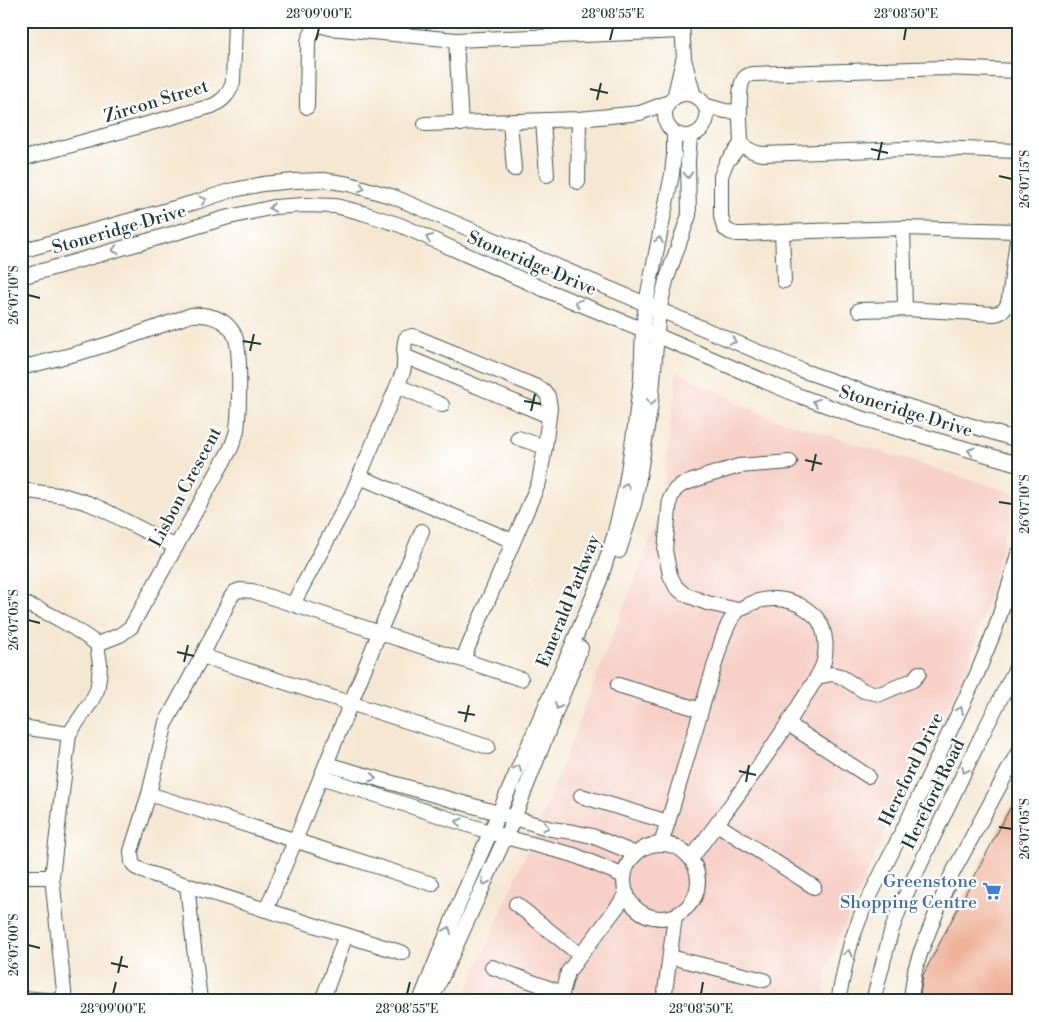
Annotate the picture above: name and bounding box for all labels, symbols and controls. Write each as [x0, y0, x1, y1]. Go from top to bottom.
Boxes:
text: 28°09'00"E [286, 7, 352, 22]
text: 28°08'55"E [582, 7, 644, 22]
text: 28°08'50"E [874, 7, 938, 22]
street label: Zircon Street [101, 75, 212, 128]
text: 26°07'15"S [1018, 150, 1033, 208]
one-way arrow [683, 172, 694, 180]
one-way arrow [358, 182, 366, 192]
one-way arrow [198, 195, 206, 205]
street label: Stoneridge Drive [49, 199, 189, 260]
one-way arrow [268, 202, 276, 213]
street label: Stoneridge Drive [464, 226, 600, 301]
one-way arrow [425, 234, 434, 245]
one-way arrow [653, 236, 664, 245]
one-way arrow [111, 244, 120, 255]
text: 26°07'10"S [7, 265, 22, 325]
one-way arrow [574, 299, 583, 309]
one-way arrow [728, 335, 737, 345]
street label: Stoneridge Drive [836, 380, 975, 443]
one-way arrow [646, 398, 657, 406]
one-way arrow [812, 398, 821, 408]
street label: Lisbon Crescent [144, 423, 227, 551]
one-way arrow [967, 446, 976, 456]
text: 26°07'10"S [1018, 474, 1033, 534]
one-way arrow [620, 482, 630, 491]
street label: Emerald Parkway [531, 531, 606, 671]
text: 26°07'05"S [7, 589, 22, 651]
one-way arrow [554, 701, 564, 710]
one-way arrow [953, 706, 964, 715]
street label: Hereford Drive [874, 708, 949, 830]
street label: Hereford Road [897, 735, 970, 853]
one-way arrow [511, 764, 522, 773]
one-way arrow [961, 765, 971, 774]
one-way arrow [368, 772, 376, 782]
text: 26°07'05"S [1018, 798, 1033, 860]
one-way arrow [455, 818, 463, 828]
one-way arrow [541, 822, 549, 832]
place label: Greenstone Shopping Centre [840, 870, 977, 914]
one-way arrow [481, 877, 491, 886]
supermarket icon: Greenstone Shopping Centre [981, 880, 1003, 902]
text: 26°07'00"S [7, 914, 22, 976]
one-way arrow [442, 927, 452, 935]
one-way arrow [842, 949, 853, 958]
text: 28°09'00"E [80, 1002, 146, 1017]
text: 28°08'55"E [376, 1002, 438, 1017]
text: 28°08'50"E [669, 1002, 733, 1017]

